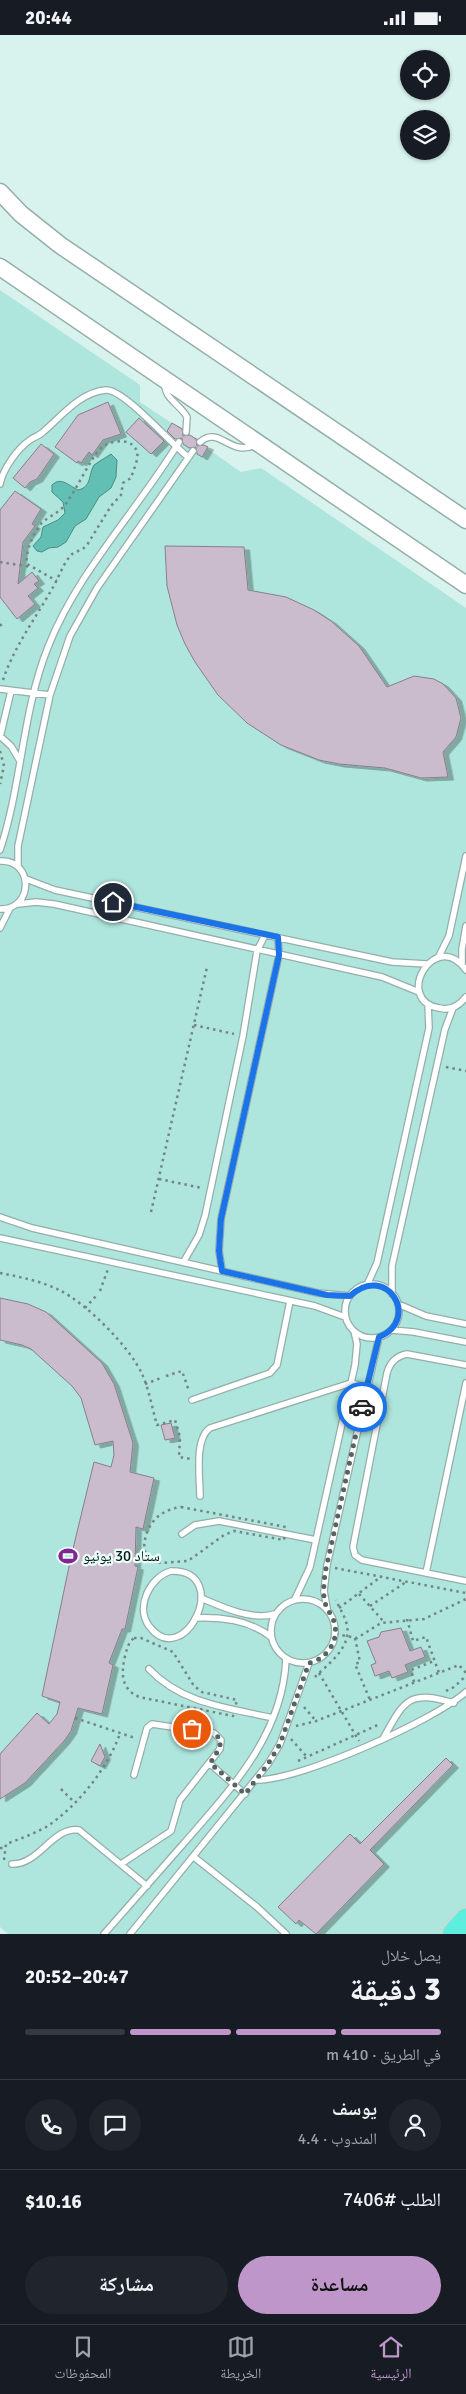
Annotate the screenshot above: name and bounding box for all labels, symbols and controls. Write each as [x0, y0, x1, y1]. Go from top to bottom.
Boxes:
text: 20:44 [25, 6, 72, 30]
map controls [400, 50, 450, 160]
button: locate [400, 50, 450, 100]
button: layers [400, 110, 450, 160]
pin [92, 881, 134, 923]
icon: home [99, 888, 127, 916]
courier [337, 1382, 387, 1432]
icon: car [348, 1393, 376, 1421]
sports icon: ستاد 30 يونيو [57, 1545, 79, 1567]
place label: ستاد 30 يونيو [83, 1547, 160, 1565]
pin [171, 1708, 213, 1750]
icon: bag [178, 1715, 206, 1743]
text: يصل خلال [381, 1946, 441, 1966]
text: 20:47–20:52 [25, 1965, 129, 1989]
text: 3 دقيقة [349, 1970, 441, 2009]
text: في الطريق · 410 m [326, 2045, 441, 2065]
text: يوسف [332, 2097, 377, 2121]
button: phone [25, 2099, 77, 2151]
button: chat [89, 2099, 141, 2151]
button: person [389, 2099, 441, 2151]
text: المندوب · 4.4 [298, 2129, 377, 2149]
text: الطلب #7406 [343, 2188, 441, 2212]
text: $10.16 [25, 2190, 82, 2214]
button: مشاركة [25, 2256, 228, 2314]
button: مساعدة [238, 2256, 441, 2314]
tab: المحفوظات [54, 2333, 111, 2387]
tab: الخريطة [220, 2333, 261, 2387]
tab: الرئيسية [370, 2333, 412, 2387]

